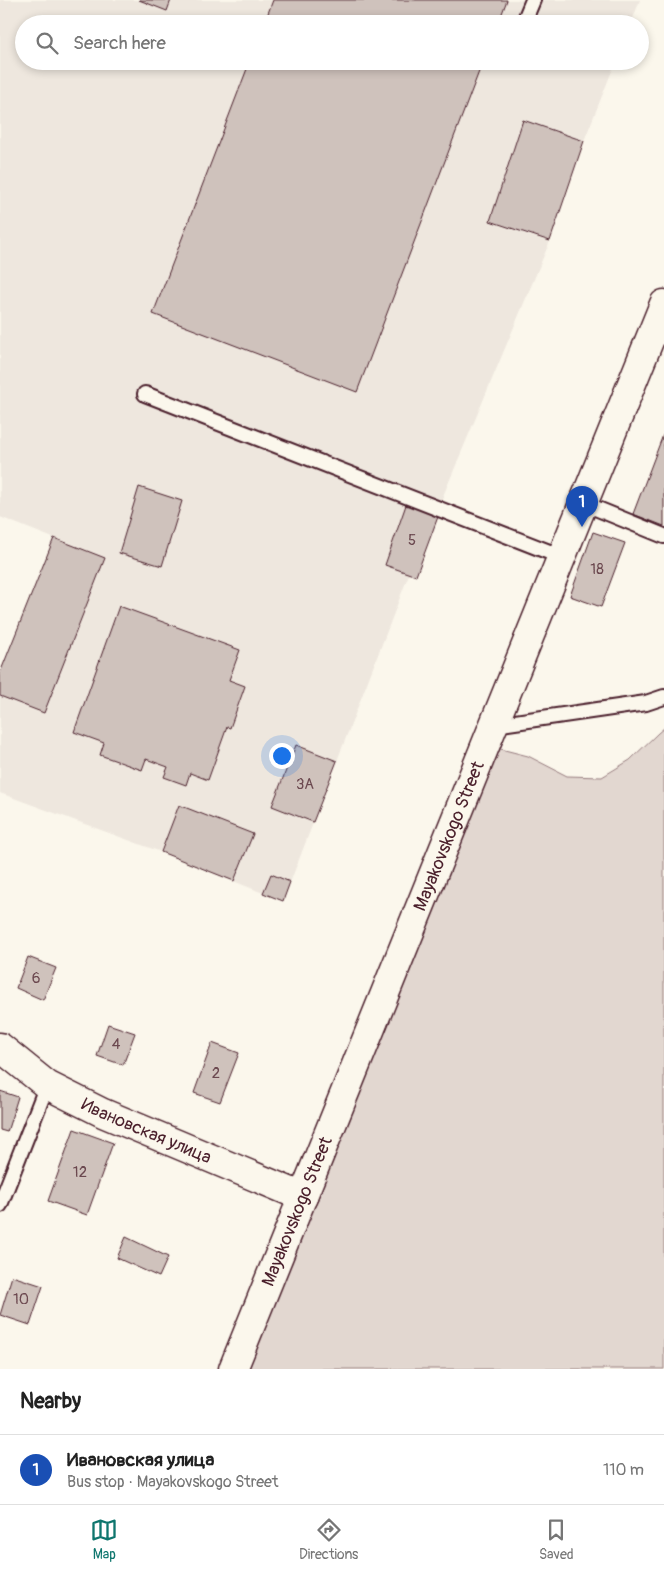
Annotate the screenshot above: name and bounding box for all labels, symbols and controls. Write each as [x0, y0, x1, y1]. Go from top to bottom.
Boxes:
search box [15, 15, 649, 70]
icon: search [33, 29, 61, 57]
text: Search here [73, 31, 166, 55]
pin: 1 [566, 486, 598, 527]
house number: 5 [408, 531, 416, 550]
house number: 18 [590, 560, 604, 579]
your location [269, 743, 295, 769]
street label: Mayakovskogo Street [409, 757, 490, 914]
house number: 3А [296, 775, 314, 794]
house number: 6 [32, 969, 40, 988]
house number: 4 [112, 1035, 121, 1054]
house number: 2 [212, 1064, 220, 1083]
street label: Ивановская улица [77, 1093, 215, 1169]
street label: Mayakovskogo Street [257, 1133, 338, 1290]
house number: 12 [73, 1163, 87, 1182]
house number: 10 [13, 1290, 29, 1309]
text: Nearby [20, 1388, 81, 1415]
text: Ивановская улица [67, 1448, 214, 1472]
text: 1 [33, 1460, 39, 1480]
text: 110 m [603, 1460, 644, 1480]
text: Bus stop · Mayakovskogo Street [67, 1472, 278, 1492]
tab: Map [90, 1516, 118, 1563]
tab: Directions [299, 1516, 358, 1563]
tab: Saved [539, 1516, 574, 1563]

